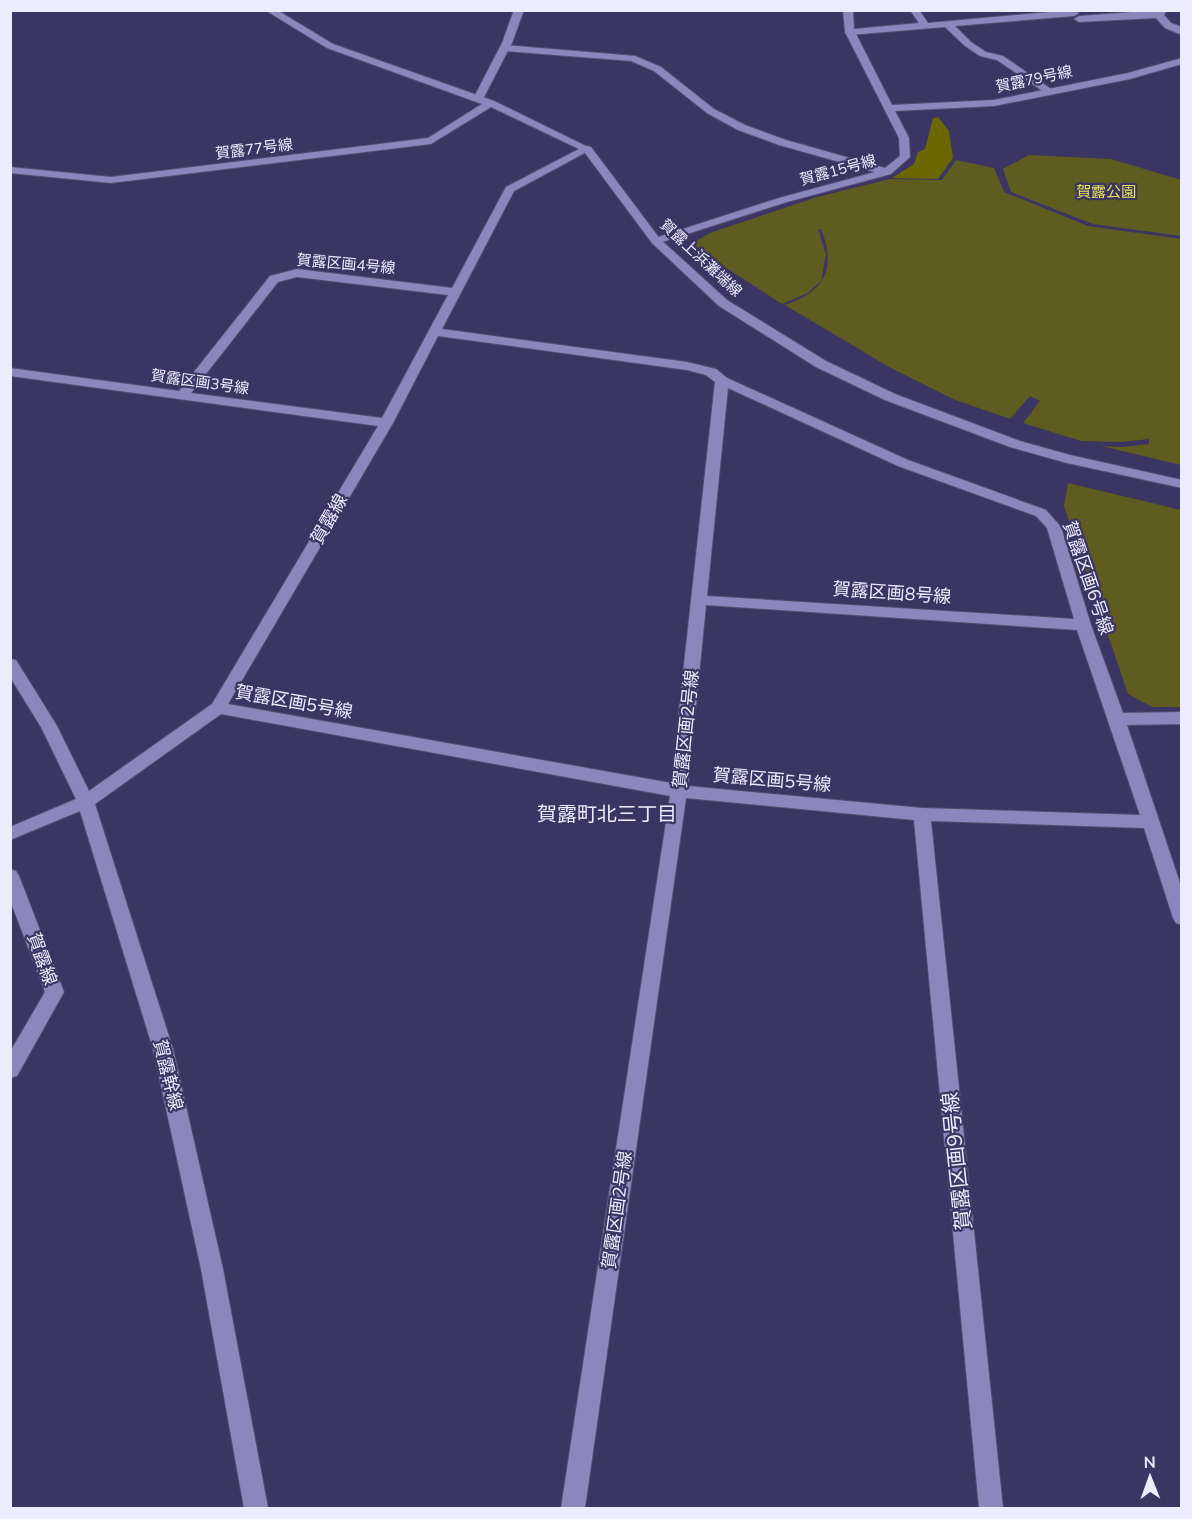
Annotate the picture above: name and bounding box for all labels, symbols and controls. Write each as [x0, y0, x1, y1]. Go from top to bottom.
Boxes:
street label: 賀露79号線 [994, 61, 1074, 96]
street label: 賀露77号線 [214, 134, 294, 163]
street label: 賀露15号線 [798, 150, 878, 189]
park label: 賀露公園 [1076, 182, 1136, 201]
street label: 賀露上浜灘端線 [656, 215, 746, 300]
street label: 賀露区画4号線 [296, 250, 396, 277]
street label: 賀露区画3号線 [150, 365, 250, 398]
street label: 賀露線 [305, 490, 352, 548]
street label: 賀露区画6号線 [1058, 518, 1119, 638]
street label: 賀露区画8号線 [832, 577, 952, 608]
street label: 賀露区画2号線 [668, 669, 703, 789]
street label: 賀露区画5号線 [234, 680, 355, 723]
street label: 賀露区画5号線 [712, 763, 832, 796]
district label: 賀露町北三丁目 [537, 801, 677, 826]
street label: 賀露線 [22, 930, 63, 988]
street label: 賀露幹線 [149, 1037, 188, 1113]
street label: 賀露区画9号線 [936, 1091, 976, 1231]
street label: 賀露区画2号線 [597, 1150, 636, 1270]
north arrow [1120, 1447, 1180, 1507]
text: N [1144, 1452, 1156, 1472]

